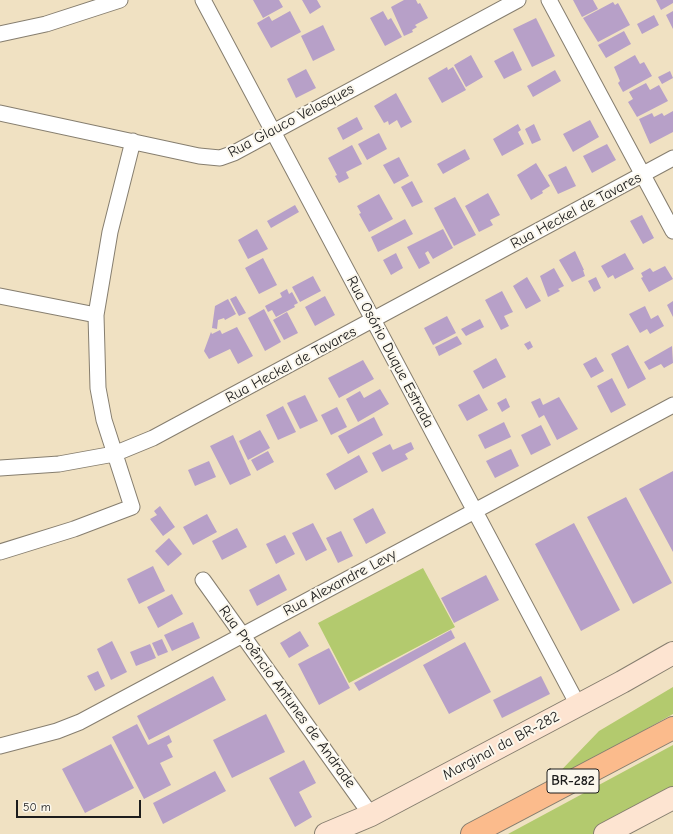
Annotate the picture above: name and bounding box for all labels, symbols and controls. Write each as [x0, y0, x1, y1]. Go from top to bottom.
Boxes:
street label: Rua Glauco Velasques [225, 80, 357, 162]
street label: Rua Heckel de Tavares [508, 169, 644, 253]
street label: Rua Osório Duque Estrada [342, 273, 438, 431]
street label: Rua Heckel de Tavares [223, 323, 359, 407]
street label: Rua Alexandre Levy [280, 546, 400, 620]
street label: Rua Proêncio Antunes de Andrade [215, 602, 359, 792]
street label: Marginal da BR-282 [439, 708, 563, 784]
road number: BR-282 [547, 769, 599, 793]
scale bar [18, 792, 143, 818]
text: 50 m [23, 800, 51, 814]

